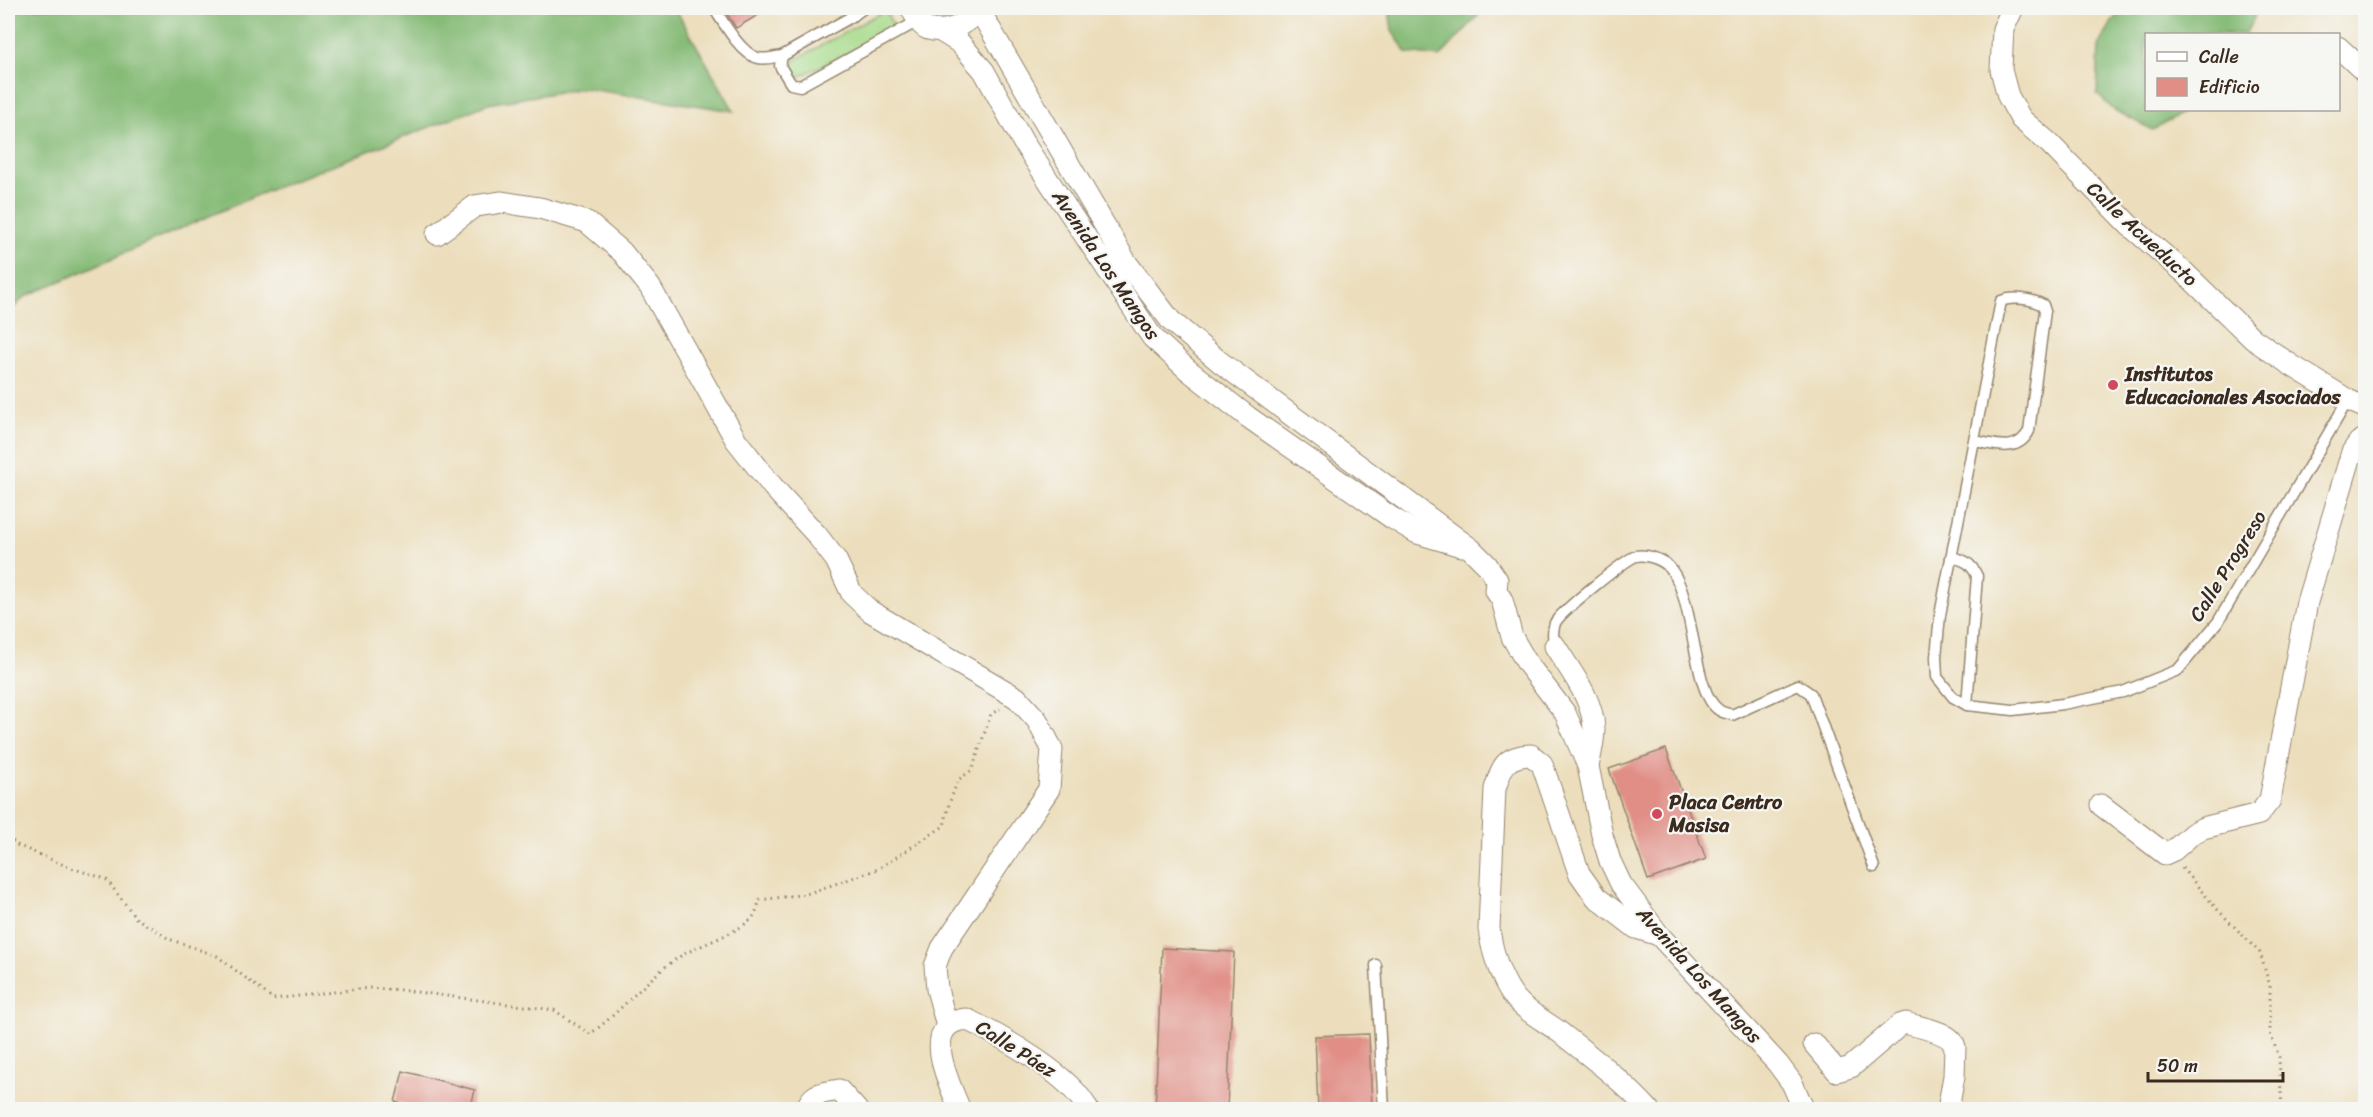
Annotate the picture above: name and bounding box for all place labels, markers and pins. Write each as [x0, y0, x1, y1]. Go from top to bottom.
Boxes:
place label: Institutos Educacionales Asociados [2124, 357, 2341, 415]
marker: Institutos Educacionales Asociados [2106, 378, 2120, 392]
place label: Placa Centro Masisa [1668, 785, 1783, 843]
marker: Placa Centro Masisa [1650, 807, 1664, 821]

